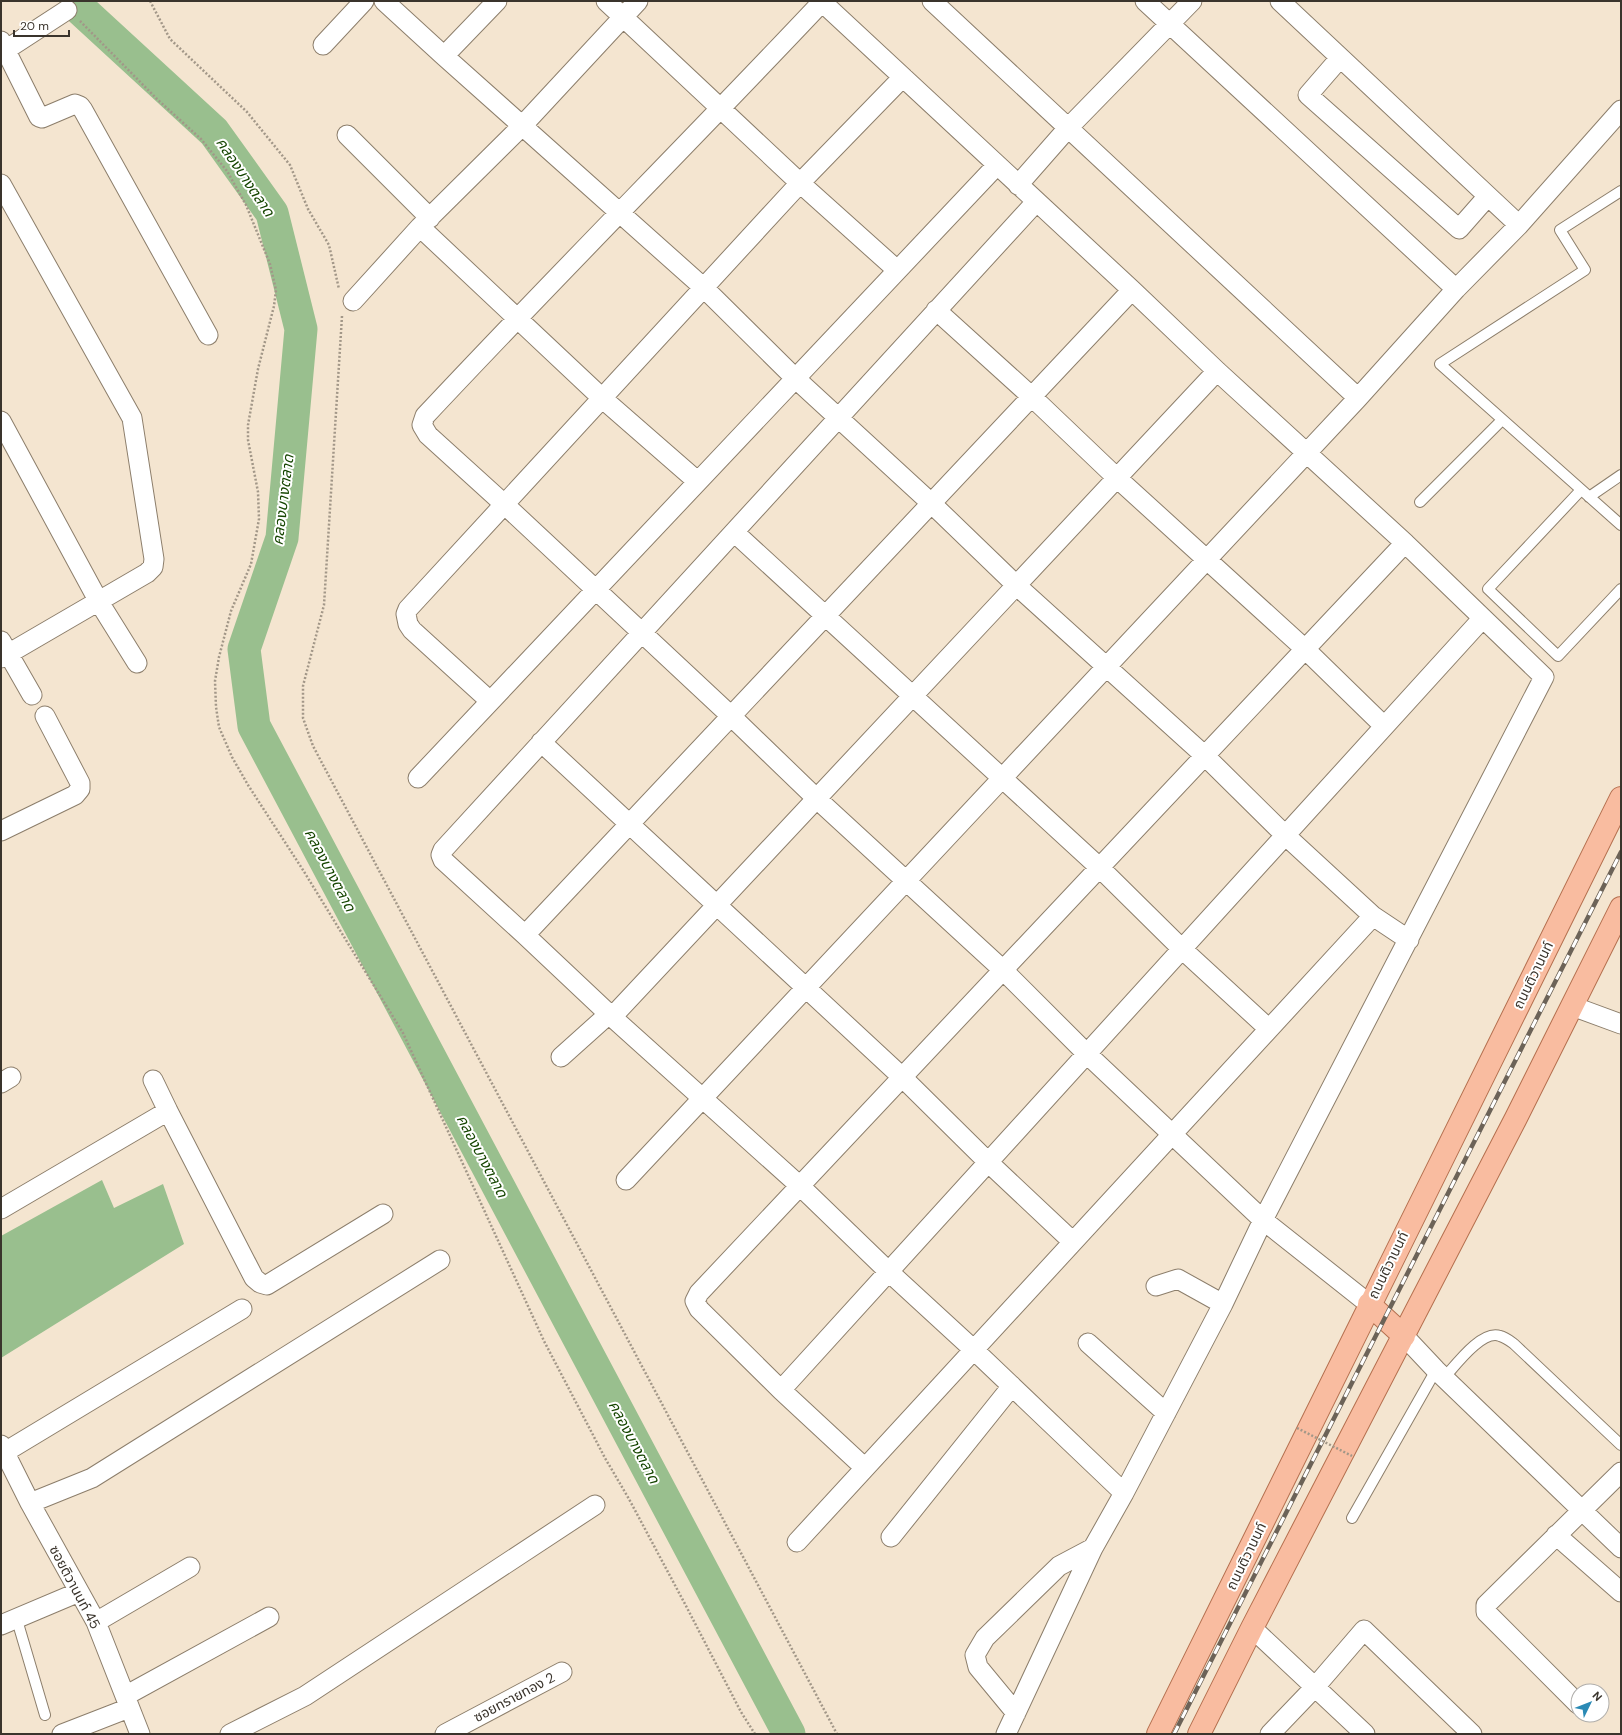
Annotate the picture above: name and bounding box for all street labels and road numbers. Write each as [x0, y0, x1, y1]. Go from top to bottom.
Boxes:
street label: ถนนติวานนท์ [1509, 938, 1557, 1012]
street label: ถนนติวานนท์ [1364, 1228, 1412, 1302]
street label: ถนนติวานนท์ [1222, 1519, 1270, 1593]
street label: ซอยติวานนท์ 45 [45, 1542, 105, 1632]
street label: ซอยทรายทอง 2 [470, 1668, 558, 1726]

